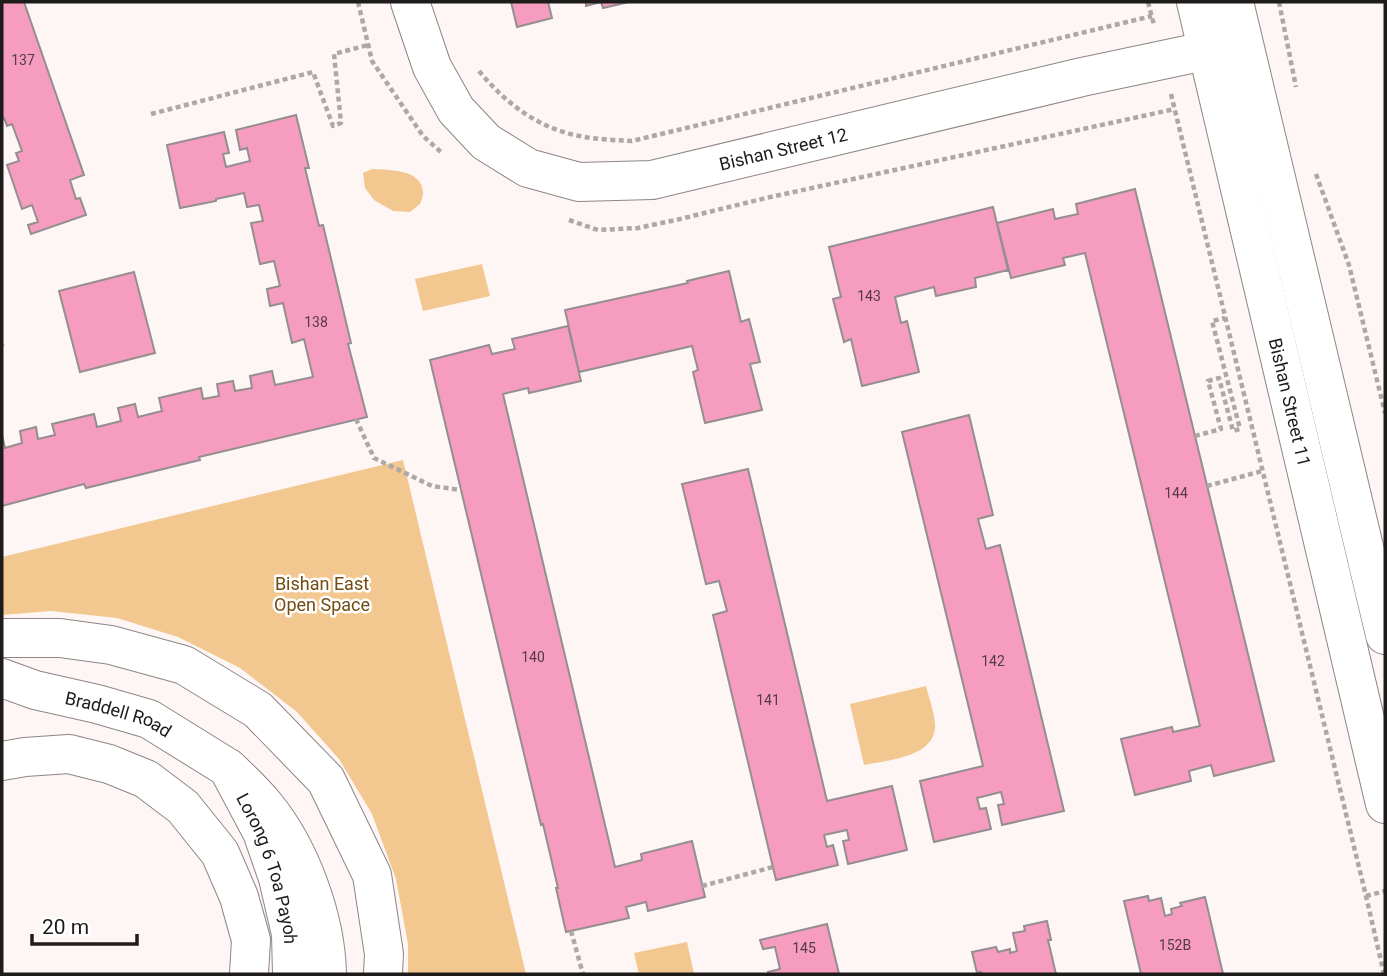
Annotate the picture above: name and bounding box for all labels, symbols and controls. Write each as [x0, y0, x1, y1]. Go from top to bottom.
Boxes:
house number: 137 [11, 52, 35, 68]
street label: Bishan Street 12 [717, 123, 850, 174]
house number: 143 [857, 288, 881, 304]
house number: 138 [304, 314, 328, 330]
street label: Bishan Street 11 [1265, 336, 1316, 468]
house number: 144 [1164, 485, 1188, 501]
park label: Bishan East Open Space [274, 573, 370, 615]
house number: 140 [521, 649, 545, 665]
house number: 142 [981, 653, 1005, 669]
street label: Braddell Road [63, 687, 176, 741]
house number: 141 [756, 692, 780, 708]
street label: Lorong 6 Toa Payoh [233, 789, 302, 944]
scale bar [32, 902, 136, 946]
text: 20 m [42, 915, 89, 939]
house number: 152B [1159, 937, 1191, 953]
house number: 145 [792, 940, 816, 956]

